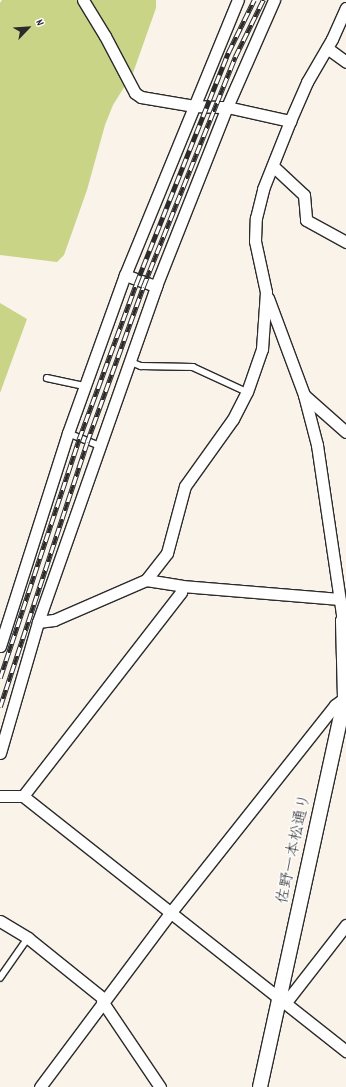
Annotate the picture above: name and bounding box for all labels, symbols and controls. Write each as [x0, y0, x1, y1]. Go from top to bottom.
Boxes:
north arrow [8, 8, 48, 48]
text: N [30, 17, 47, 29]
street label: 佐野一本松通り [274, 792, 316, 906]

